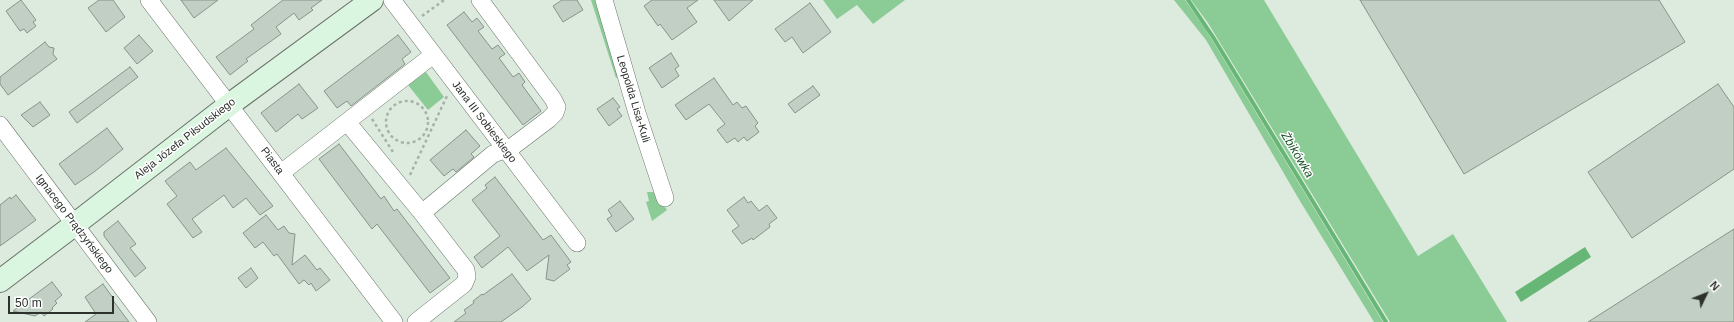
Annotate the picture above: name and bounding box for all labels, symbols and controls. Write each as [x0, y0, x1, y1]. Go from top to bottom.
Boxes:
street label: Leopolda Lisa-Kuli [613, 54, 653, 144]
street label: Jana III Sobieskiego [449, 78, 519, 166]
street label: Aleja Józefa Piłsudskiego [132, 95, 238, 183]
water label: Żbikówka [1278, 130, 1316, 180]
street label: Piasta [258, 145, 286, 177]
street label: Ignacego Prądzyńskiego [32, 172, 116, 276]
north arrow [1686, 274, 1726, 314]
text: N [1708, 279, 1722, 293]
scale bar [10, 288, 116, 314]
text: 50 m [15, 296, 42, 310]

